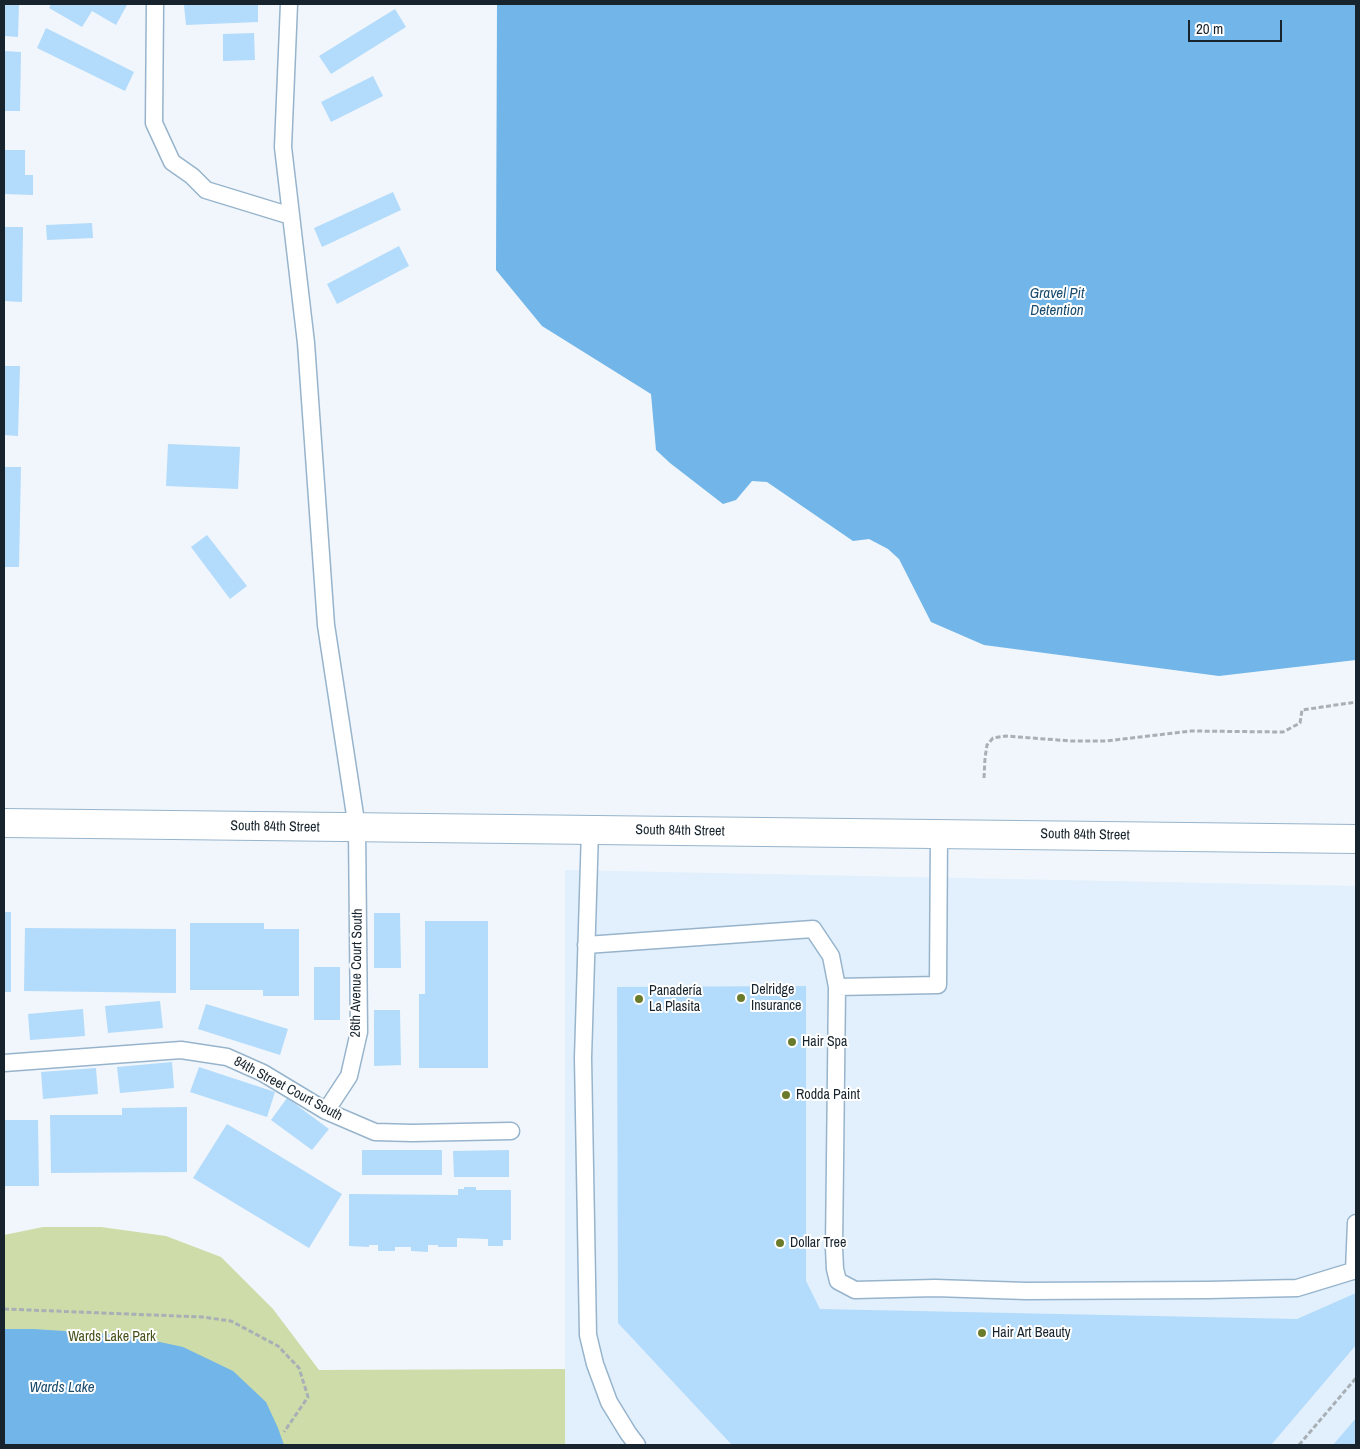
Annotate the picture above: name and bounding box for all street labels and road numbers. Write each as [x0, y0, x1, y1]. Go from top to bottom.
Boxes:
street label: South 84th Street [230, 818, 320, 836]
street label: South 84th Street [635, 822, 725, 840]
street label: South 84th Street [1040, 826, 1130, 844]
street label: 26th Avenue Court South [347, 908, 367, 1038]
street label: 84th Street Court South [231, 1053, 345, 1125]

